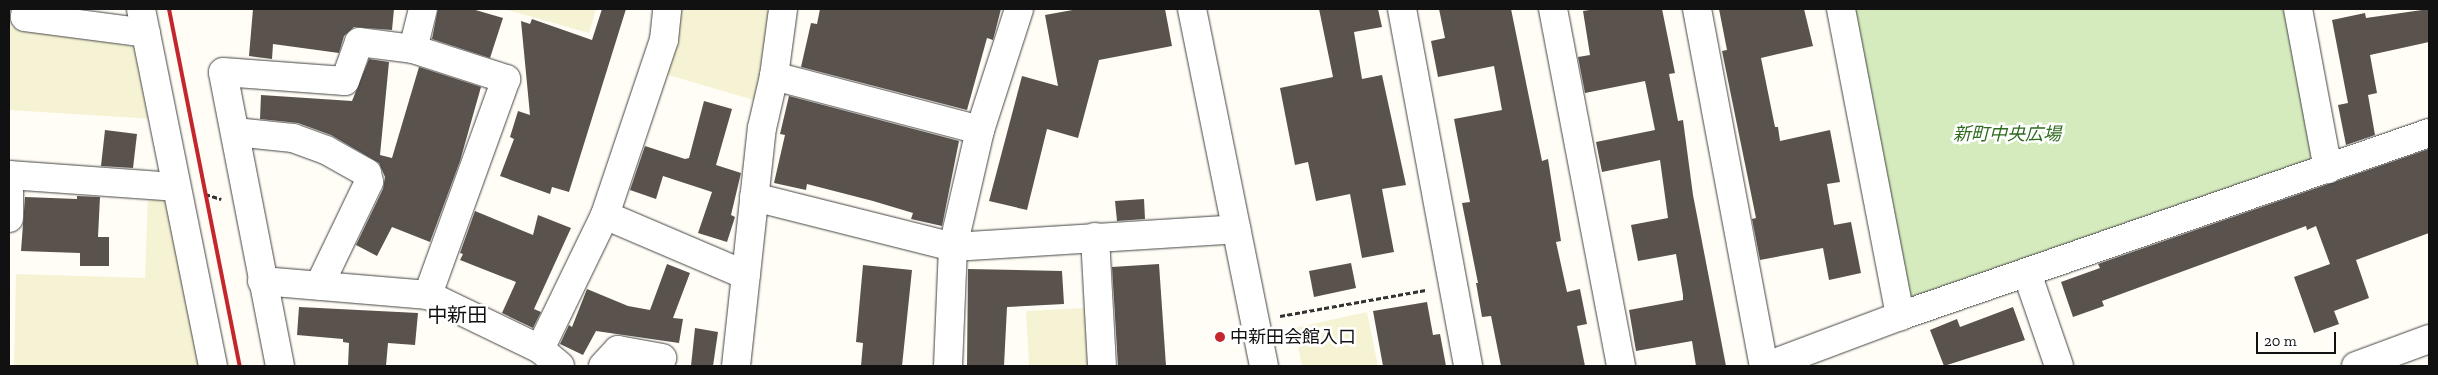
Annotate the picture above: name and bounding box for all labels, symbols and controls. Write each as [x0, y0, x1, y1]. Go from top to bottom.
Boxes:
park label: 新町中央広場 [1953, 123, 2061, 145]
district label: 中新田 [427, 303, 487, 327]
scale bar [2258, 322, 2338, 354]
place label: 中新田会館入口 [1230, 326, 1356, 348]
marker: 中新田会館入口 [1214, 331, 1226, 343]
text: 20 m [2264, 332, 2297, 350]

